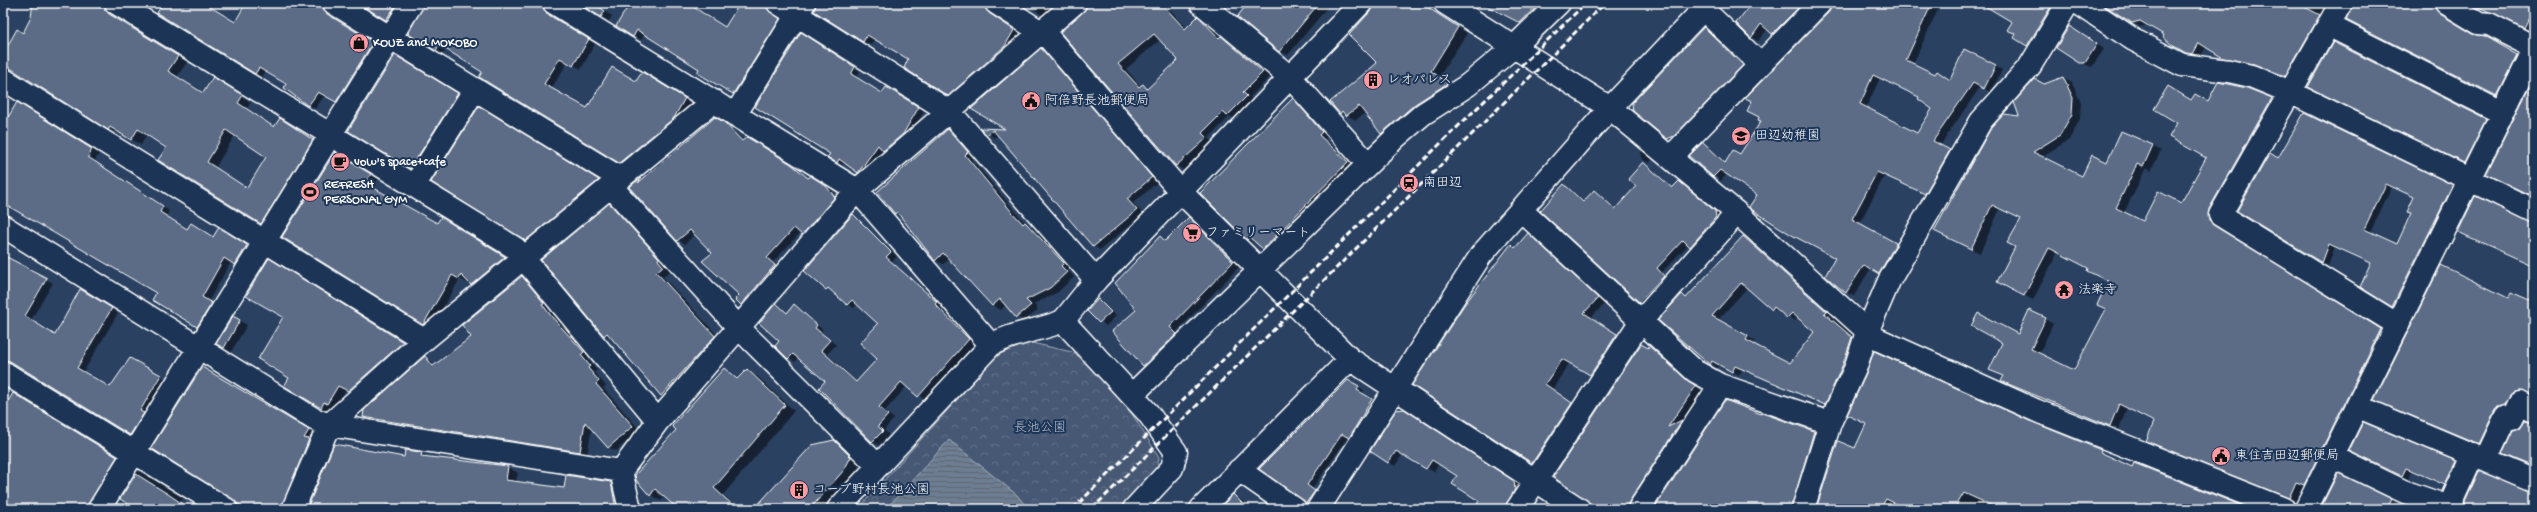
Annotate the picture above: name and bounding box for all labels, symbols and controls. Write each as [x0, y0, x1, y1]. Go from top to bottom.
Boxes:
shop icon: KOUZ and MOKOBO [348, 32, 370, 54]
place label: KOUZ and MOKOBO [373, 36, 478, 51]
building icon: レオパレス [1362, 69, 1384, 91]
place label: レオパレス [1387, 73, 1452, 88]
public building icon: 阿倍野長池郵便局 [1020, 90, 1042, 112]
place label: 阿倍野長池郵便局 [1045, 93, 1149, 109]
school or university icon: 田辺幼稚園 [1730, 125, 1752, 147]
place label: 田辺幼稚園 [1755, 128, 1820, 144]
cafe icon: vow's space+cafe [329, 151, 351, 173]
place label: vow's space+cafe [354, 155, 446, 170]
station icon: 南田辺 [1398, 172, 1420, 194]
place label: 南田辺 [1423, 176, 1462, 191]
place label: REFRESH PERSONAL GYM [323, 178, 408, 208]
sports icon: REFRESH PERSONAL GYM [299, 181, 321, 203]
supermarket icon: ファミリーマート [1181, 222, 1203, 244]
place label: ファミリーマート [1206, 226, 1310, 241]
temple icon: 法楽寺 [2053, 279, 2075, 301]
place label: 法楽寺 [2078, 282, 2117, 298]
park label: 長池公園 [1014, 420, 1066, 436]
public building icon: 東住吉田辺郵便局 [2210, 445, 2232, 467]
place label: 東住吉田辺郵便局 [2235, 448, 2339, 464]
building icon: コープ野村長池公園 [788, 479, 810, 501]
place label: コープ野村長池公園 [813, 482, 929, 498]

